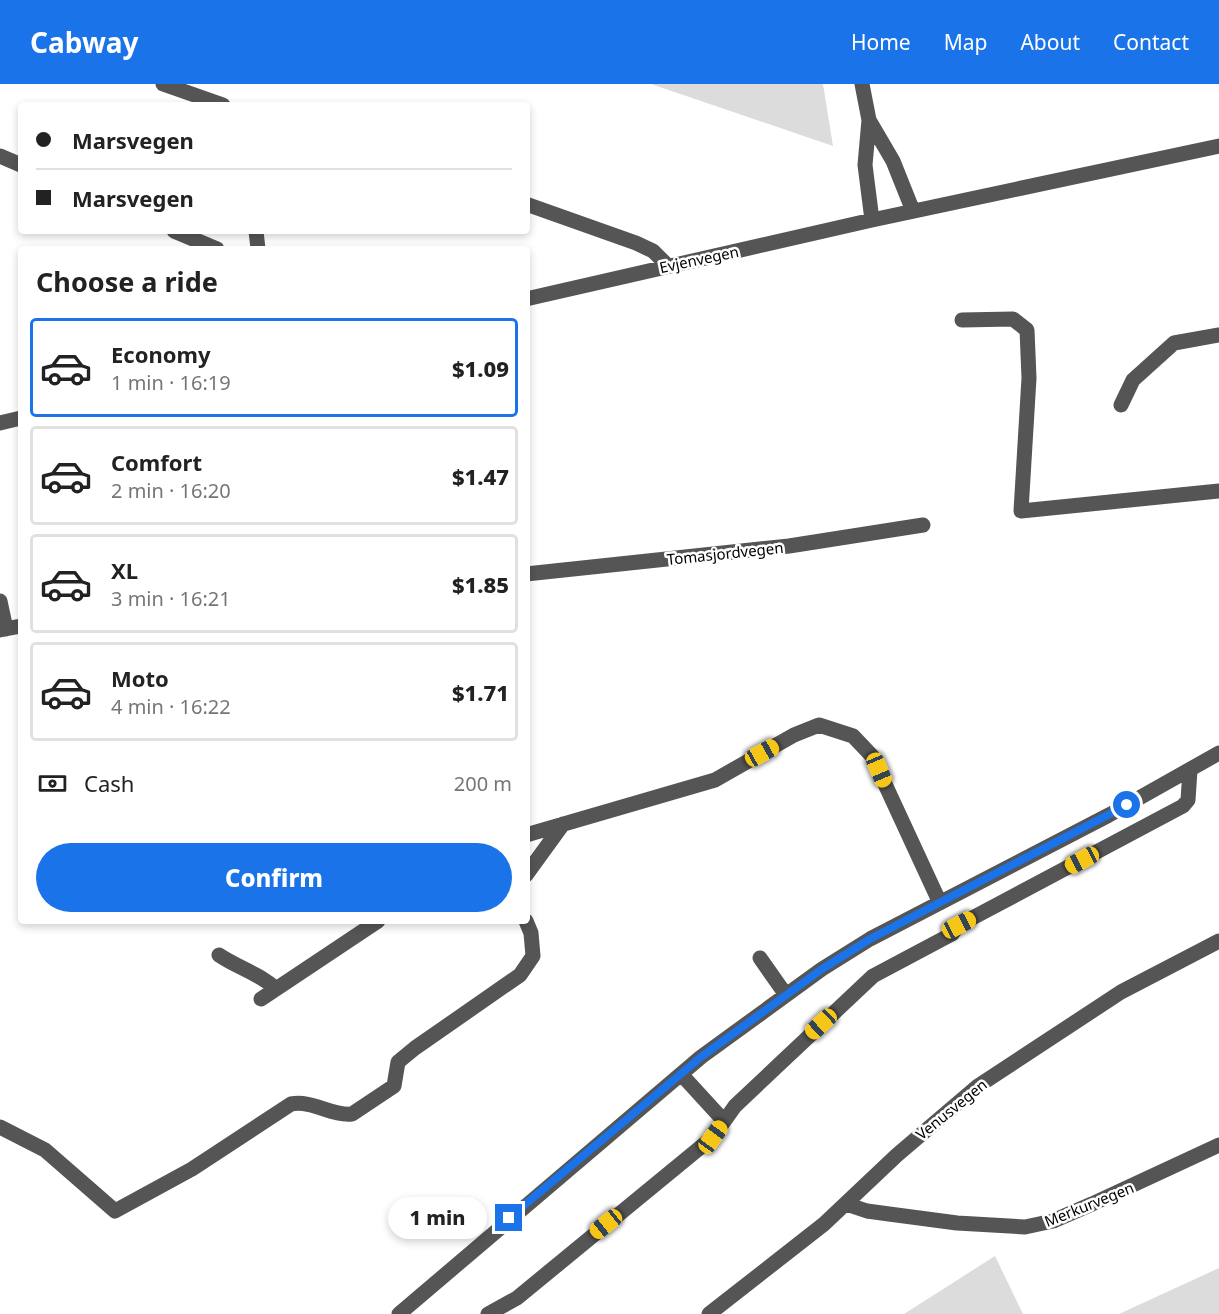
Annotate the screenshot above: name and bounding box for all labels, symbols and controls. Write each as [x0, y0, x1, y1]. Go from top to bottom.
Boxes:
text: Cabway [30, 23, 139, 61]
text: Home [851, 28, 911, 56]
text: Map [944, 28, 987, 56]
text: About [1020, 28, 1080, 56]
text: Contact [1113, 28, 1189, 56]
text: Marsvegen [72, 125, 194, 155]
text: Marsvegen [72, 183, 194, 213]
street label: Evjenvegen [657, 241, 741, 277]
text: Choose a ride [36, 263, 218, 300]
text: Economy [111, 339, 210, 369]
icon: car [39, 341, 93, 395]
text: $1.09 [452, 353, 509, 383]
text: 1 min · 16:19 [111, 369, 231, 396]
text: Comfort [111, 447, 202, 477]
icon: car [39, 449, 93, 503]
text: $1.47 [452, 461, 509, 491]
text: 2 min · 16:20 [111, 477, 231, 504]
street label: Tomasjordvegen [666, 537, 784, 569]
text: XL [111, 555, 138, 585]
icon: car [39, 557, 93, 611]
text: $1.85 [452, 569, 509, 599]
text: 3 min · 16:21 [111, 585, 231, 612]
text: Moto [111, 663, 169, 693]
icon: car [39, 665, 93, 719]
text: $1.71 [452, 677, 509, 707]
text: 4 min · 16:22 [111, 693, 231, 720]
car [742, 736, 782, 770]
car [864, 750, 894, 790]
icon: cash [36, 767, 69, 800]
text: Cash [84, 768, 134, 798]
text: 200 m [454, 770, 512, 797]
route start [1113, 791, 1140, 818]
button: Confirm [36, 843, 512, 912]
car [1062, 844, 1102, 876]
car [939, 909, 979, 941]
car [802, 1005, 840, 1043]
street label: Venusvegen [911, 1074, 991, 1144]
car [695, 1117, 731, 1157]
street label: Merkurvegen [1041, 1177, 1137, 1231]
callout: 1 min [389, 1197, 488, 1239]
text: 1 min [410, 1204, 465, 1231]
route end [495, 1204, 522, 1231]
car [586, 1206, 626, 1242]

